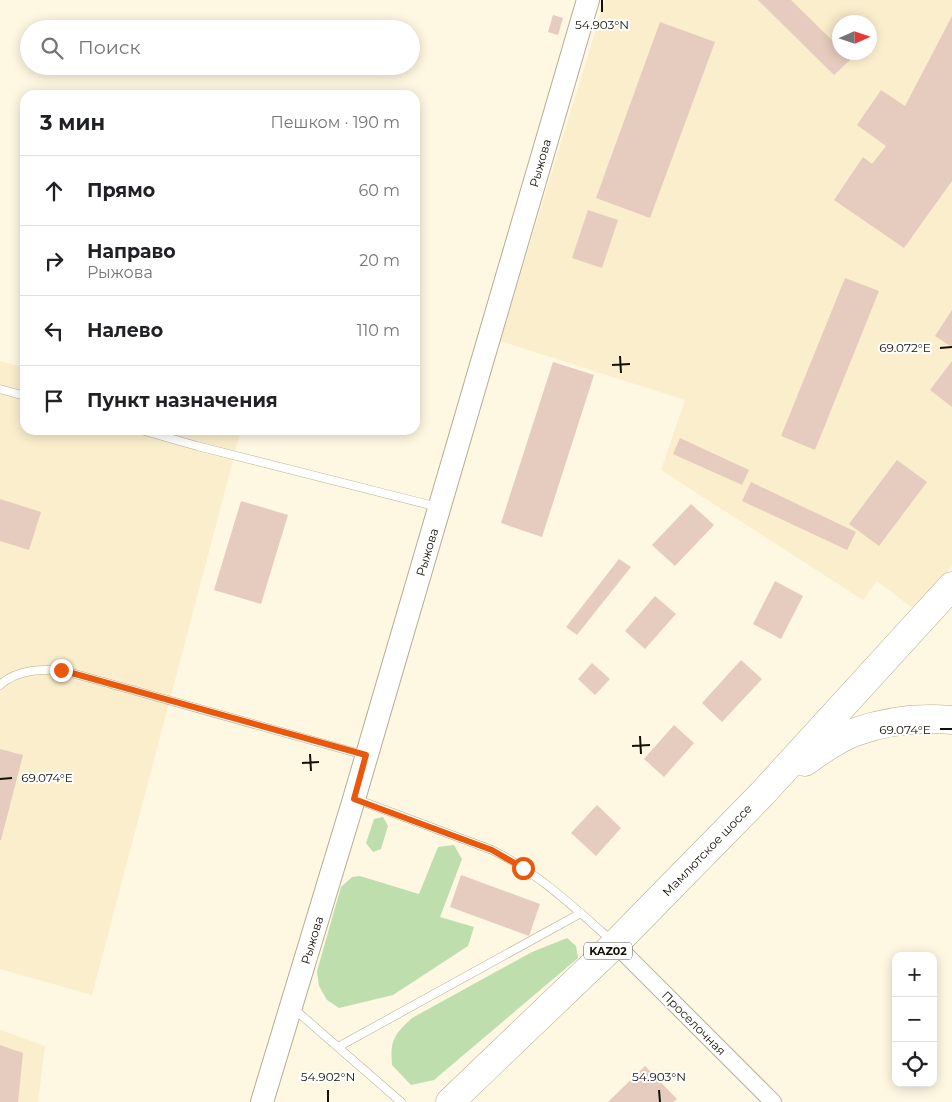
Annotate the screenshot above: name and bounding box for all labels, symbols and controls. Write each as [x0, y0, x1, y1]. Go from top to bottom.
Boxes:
north arrow [832, 15, 877, 60]
text: 54.903°N [575, 17, 629, 32]
search box [20, 20, 420, 75]
icon: search [38, 34, 66, 62]
text: Поиск [78, 36, 141, 59]
text: 3 мин [40, 110, 105, 135]
text: Пешком · 190 m [271, 113, 400, 132]
street label: Рыжова [526, 137, 554, 189]
icon: ahead [40, 177, 68, 205]
text: Прямо [87, 179, 155, 202]
text: 60 m [358, 181, 400, 200]
text: Направо [87, 240, 176, 263]
icon: right [40, 247, 68, 275]
text: 20 m [359, 251, 400, 270]
text: Рыжова [87, 263, 153, 282]
icon: left [40, 317, 68, 345]
text: Налево [87, 319, 163, 342]
text: 110 m [357, 321, 400, 340]
text: 69.072°E [879, 340, 931, 355]
icon: arrive [40, 387, 68, 415]
text: Пункт назначения [87, 389, 278, 412]
street label: Рыжова [413, 526, 441, 578]
route end [50, 659, 73, 682]
text: 69.074°E [879, 722, 931, 737]
text: 69.074°E [21, 770, 73, 785]
street label: Мамлютское шоссе [659, 801, 755, 899]
route start [512, 857, 535, 880]
street label: Рыжова [298, 914, 326, 966]
road number: KAZ02 [584, 942, 632, 959]
map controls [892, 952, 937, 1087]
button: + [892, 952, 937, 997]
street label: Проселочная [659, 988, 729, 1058]
button: − [892, 997, 937, 1042]
button: locate [892, 1042, 937, 1087]
text: 54.902°N [301, 1069, 355, 1084]
text: 54.903°N [632, 1069, 686, 1084]

